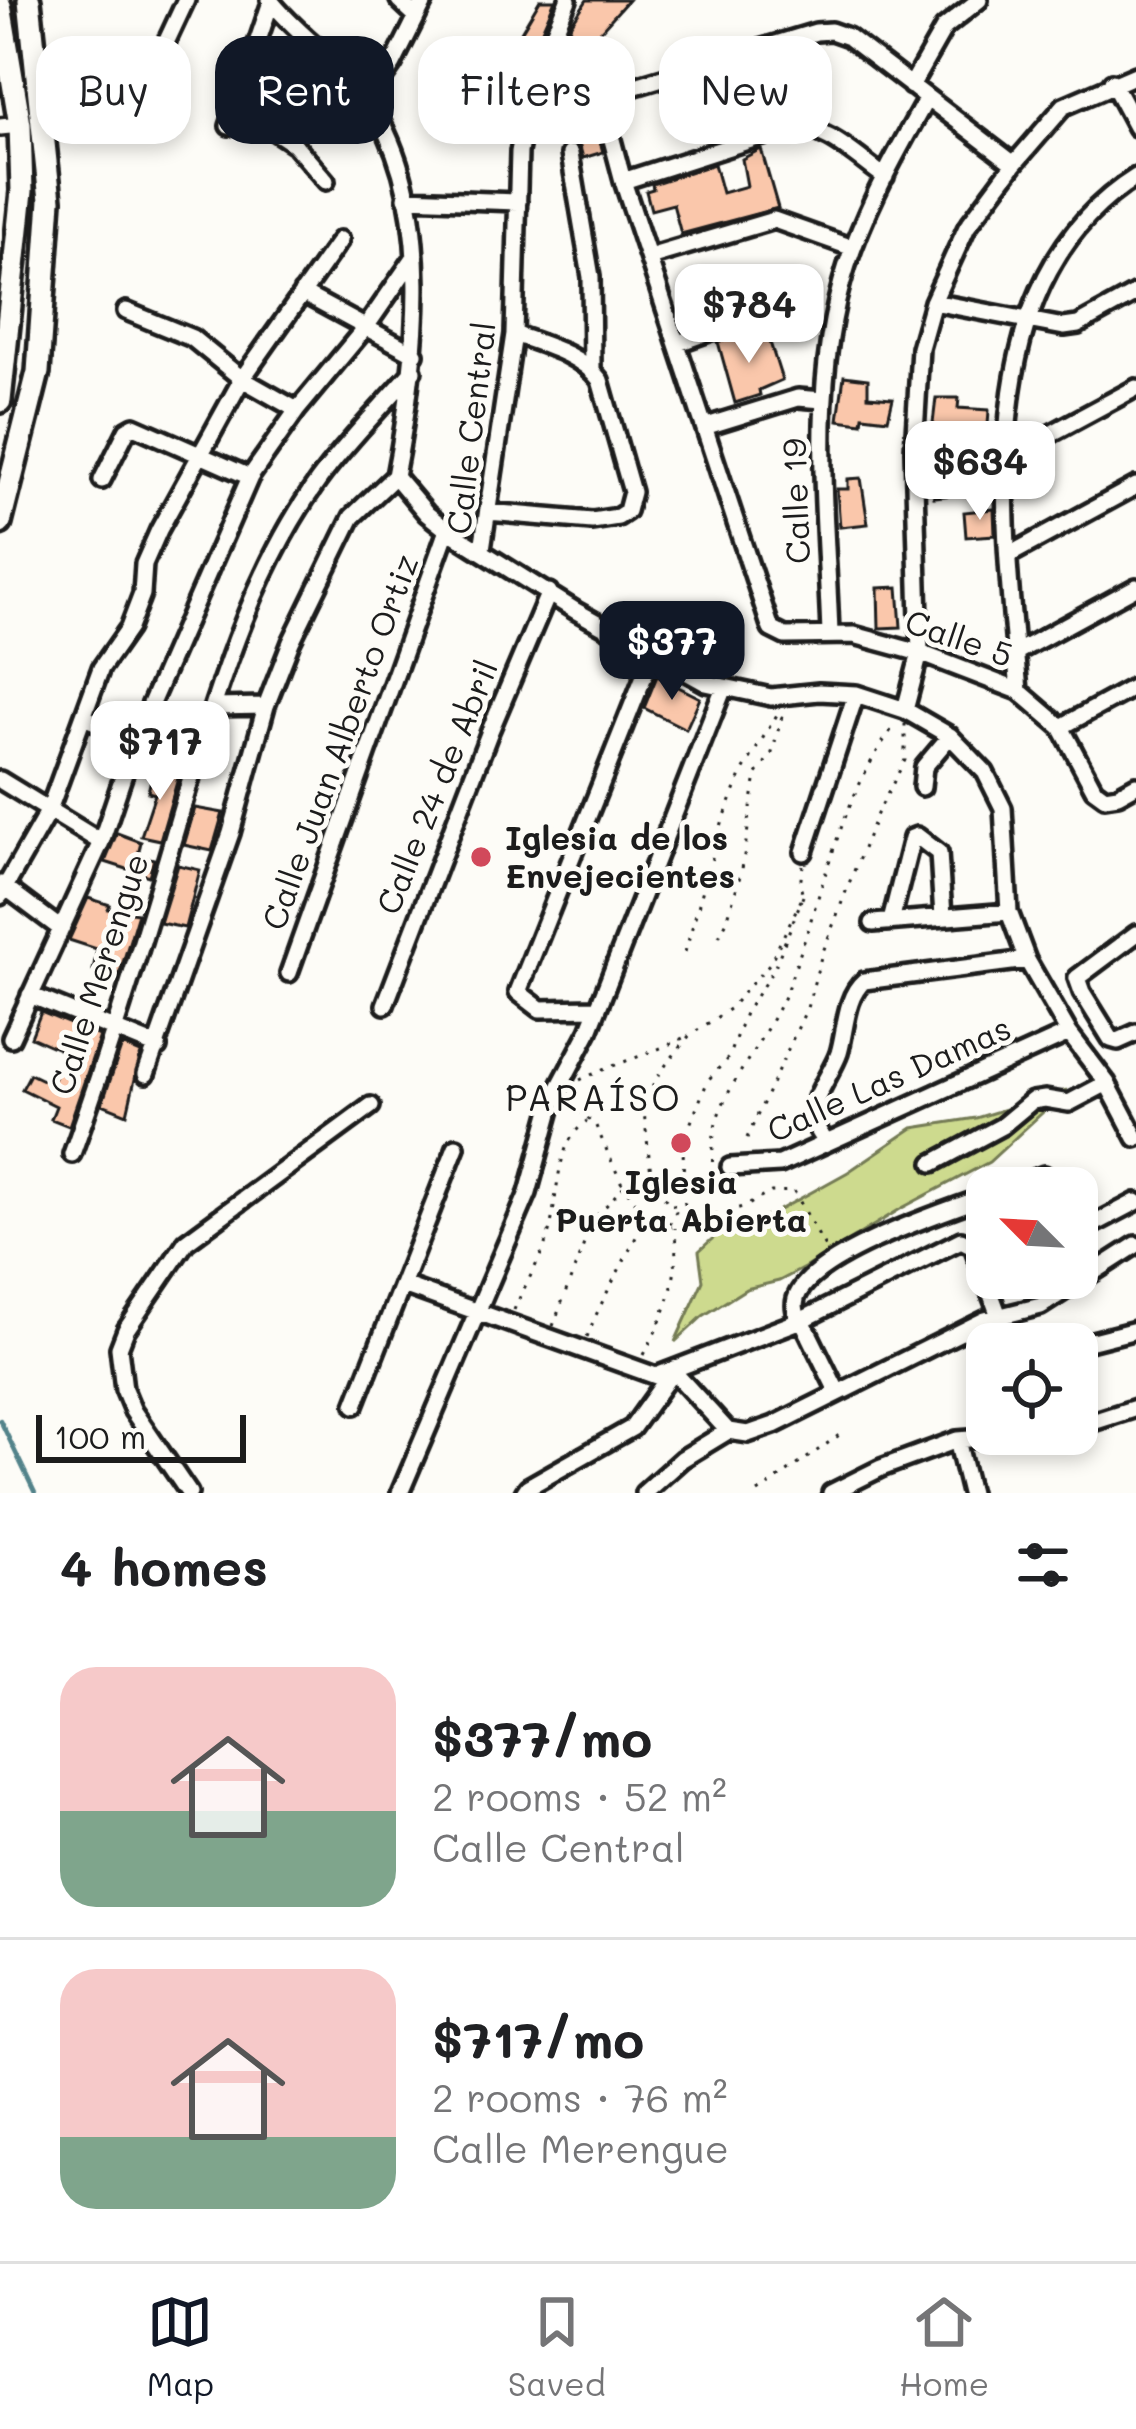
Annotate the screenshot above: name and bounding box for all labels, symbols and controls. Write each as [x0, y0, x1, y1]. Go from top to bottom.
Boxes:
chip: Buy [36, 36, 191, 144]
chip: Rent [215, 36, 394, 144]
chip: Filters [418, 36, 635, 144]
chip: New [659, 36, 832, 144]
pin: $784 [678, 264, 820, 366]
text: $784 [702, 277, 796, 328]
street label: Calle Central [435, 319, 504, 537]
pin: $634 [909, 421, 1051, 523]
text: $634 [932, 434, 1028, 485]
street label: Calle 19 [771, 437, 818, 565]
street label: Calle Juan Alberto Ortiz [251, 548, 427, 935]
street label: Calle 5 [900, 598, 1019, 675]
pin: $377 [601, 601, 743, 703]
text: $377 [627, 614, 717, 665]
street label: Calle 24 de Abril [365, 653, 506, 920]
pin: $717 [89, 701, 231, 803]
text: $717 [118, 714, 202, 765]
place label: Iglesia de los Envejecientes [505, 815, 735, 896]
marker: Iglesia de los Envejecientes [468, 844, 494, 870]
street label: Calle Merengue [38, 847, 157, 1100]
street label: Calle Las Damas [760, 1005, 1017, 1151]
district label: PARAÍSO [505, 1073, 683, 1120]
marker: Iglesia Puerta Abierta [668, 1130, 694, 1156]
place label: Iglesia Puerta Abierta [555, 1159, 807, 1240]
north arrow [966, 1167, 1098, 1299]
map controls [966, 1167, 1098, 1455]
button: locate [966, 1323, 1098, 1455]
scale bar [36, 1409, 246, 1462]
text: 100 m [54, 1414, 146, 1457]
text: 4 homes [60, 1532, 268, 1599]
icon: filters [1010, 1532, 1076, 1598]
text: $377/mo [432, 1703, 652, 1770]
icon: home [156, 1715, 300, 1859]
text: 2 rooms · 52 m² [432, 1770, 727, 1821]
text: Calle Central [432, 1821, 685, 1872]
text: $717/mo [432, 2004, 644, 2071]
icon: home [156, 2017, 300, 2161]
text: 2 rooms · 76 m² [432, 2071, 728, 2122]
text: Calle Merengue [432, 2122, 729, 2173]
tab: Map [147, 2289, 214, 2404]
tab: Saved [508, 2289, 606, 2404]
tab: Home [899, 2289, 989, 2404]

